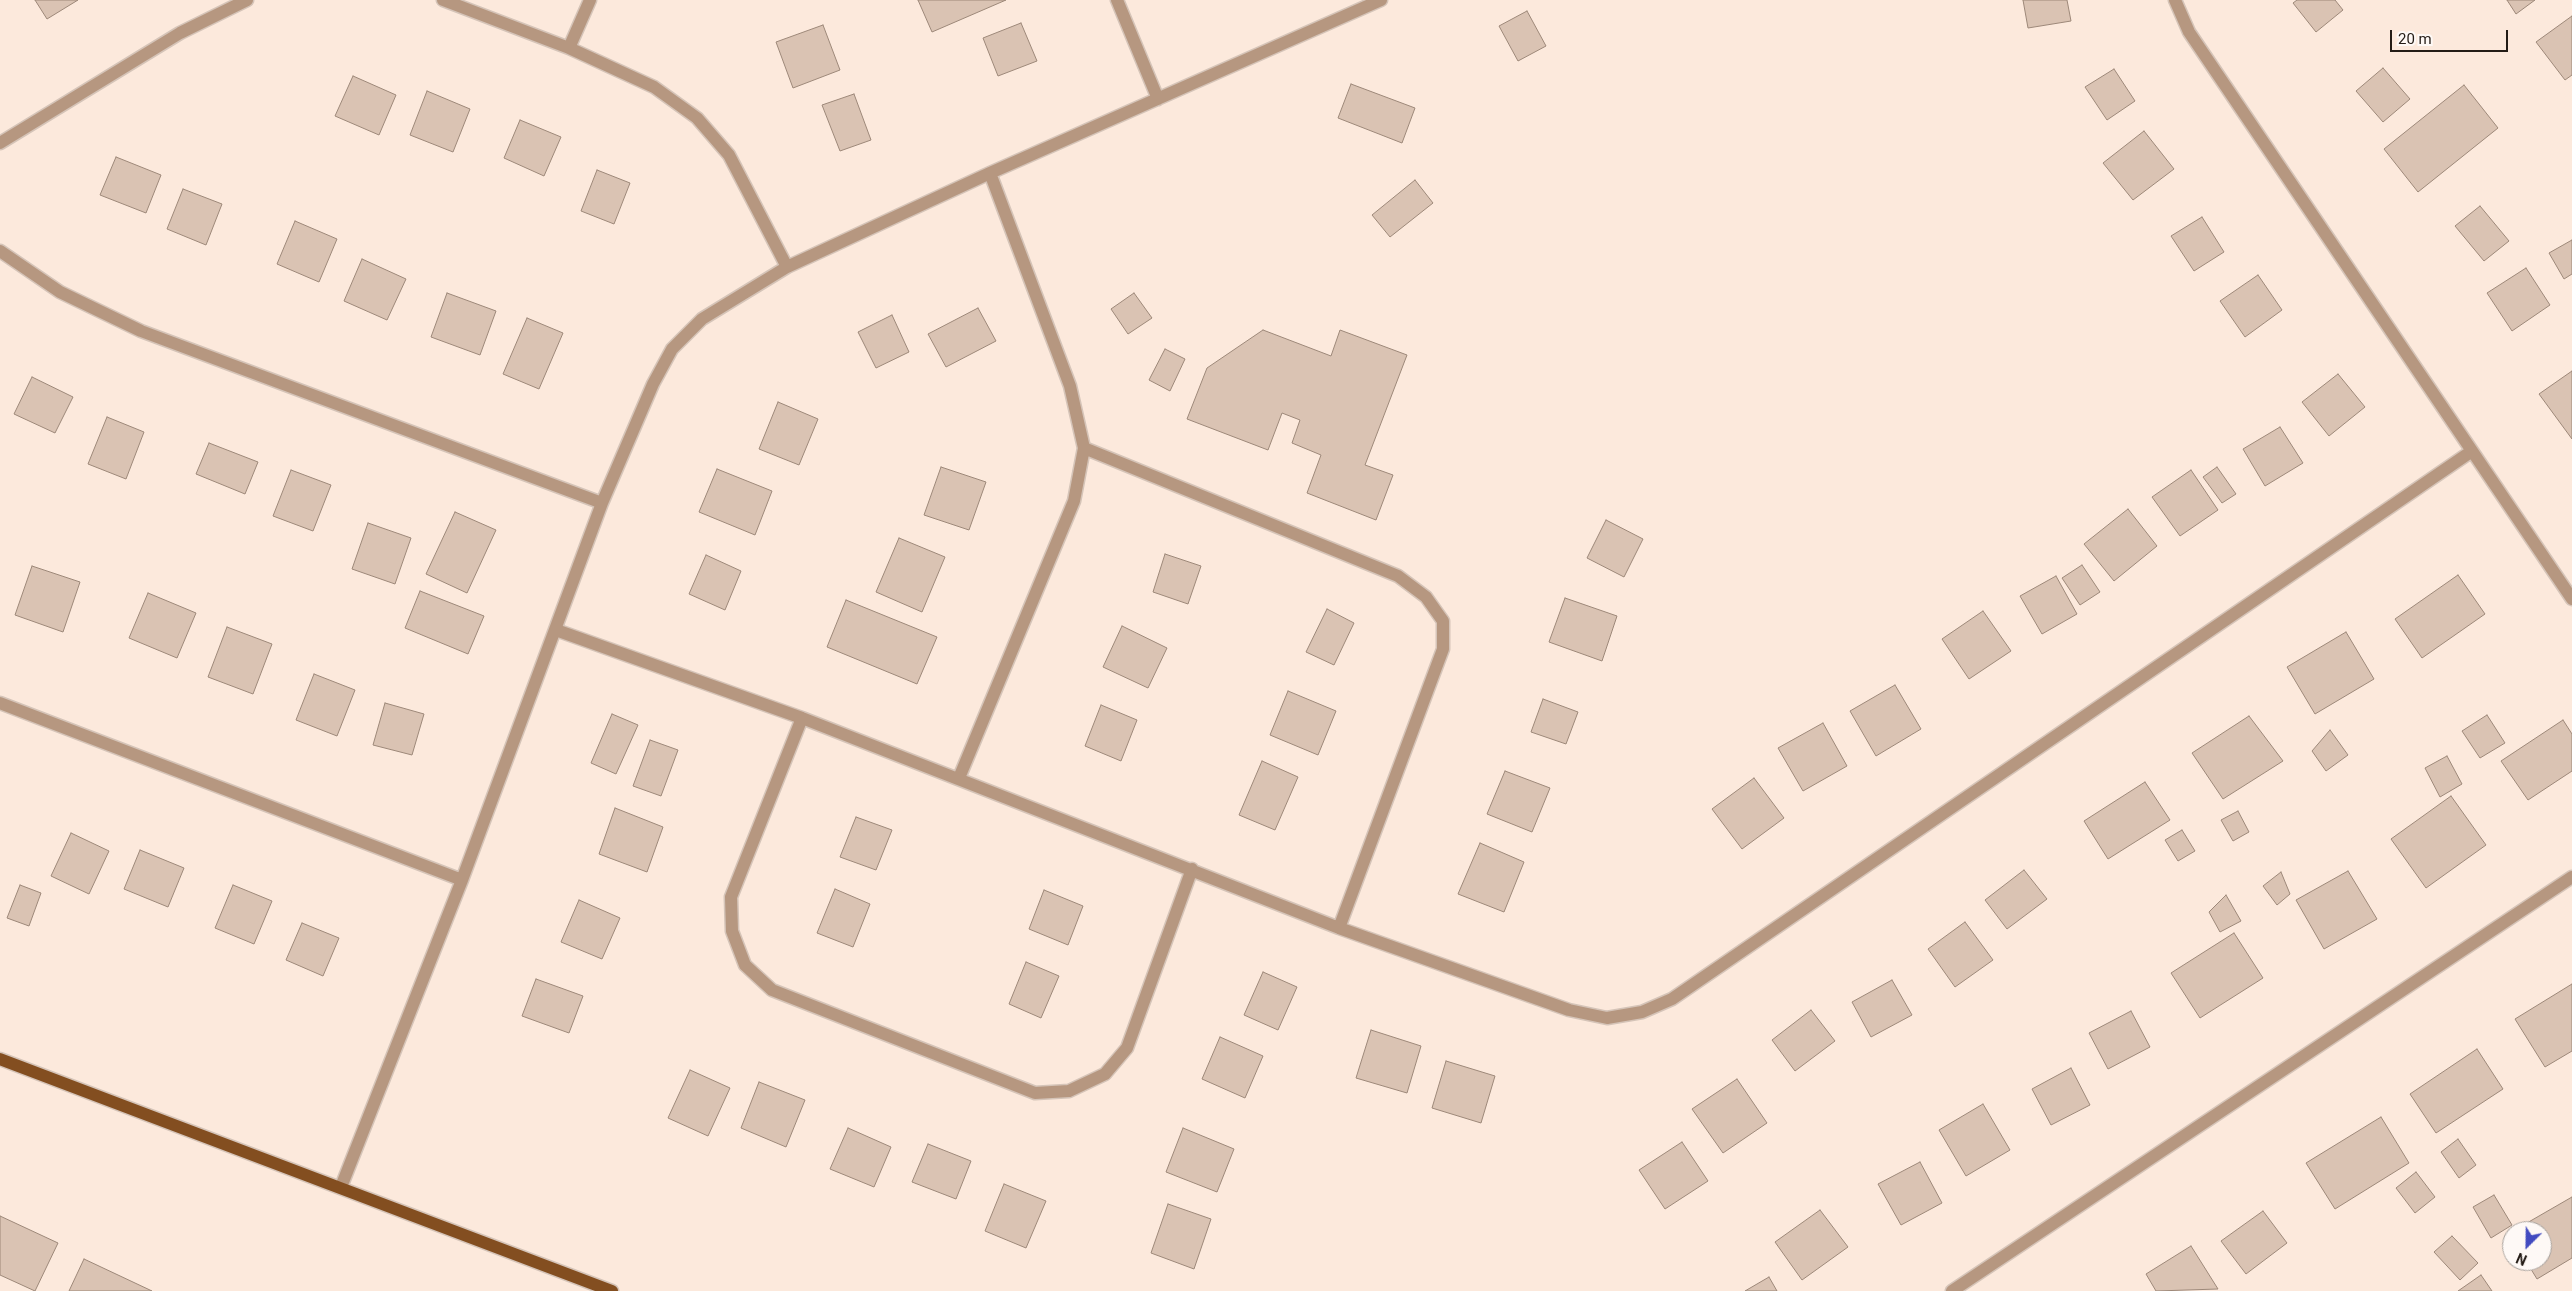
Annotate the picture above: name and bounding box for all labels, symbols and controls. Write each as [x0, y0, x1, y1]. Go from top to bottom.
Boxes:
scale bar [2392, 20, 2510, 52]
text: 20 m [2398, 30, 2432, 48]
north arrow [2502, 1221, 2552, 1271]
text: N [2514, 1250, 2529, 1268]

